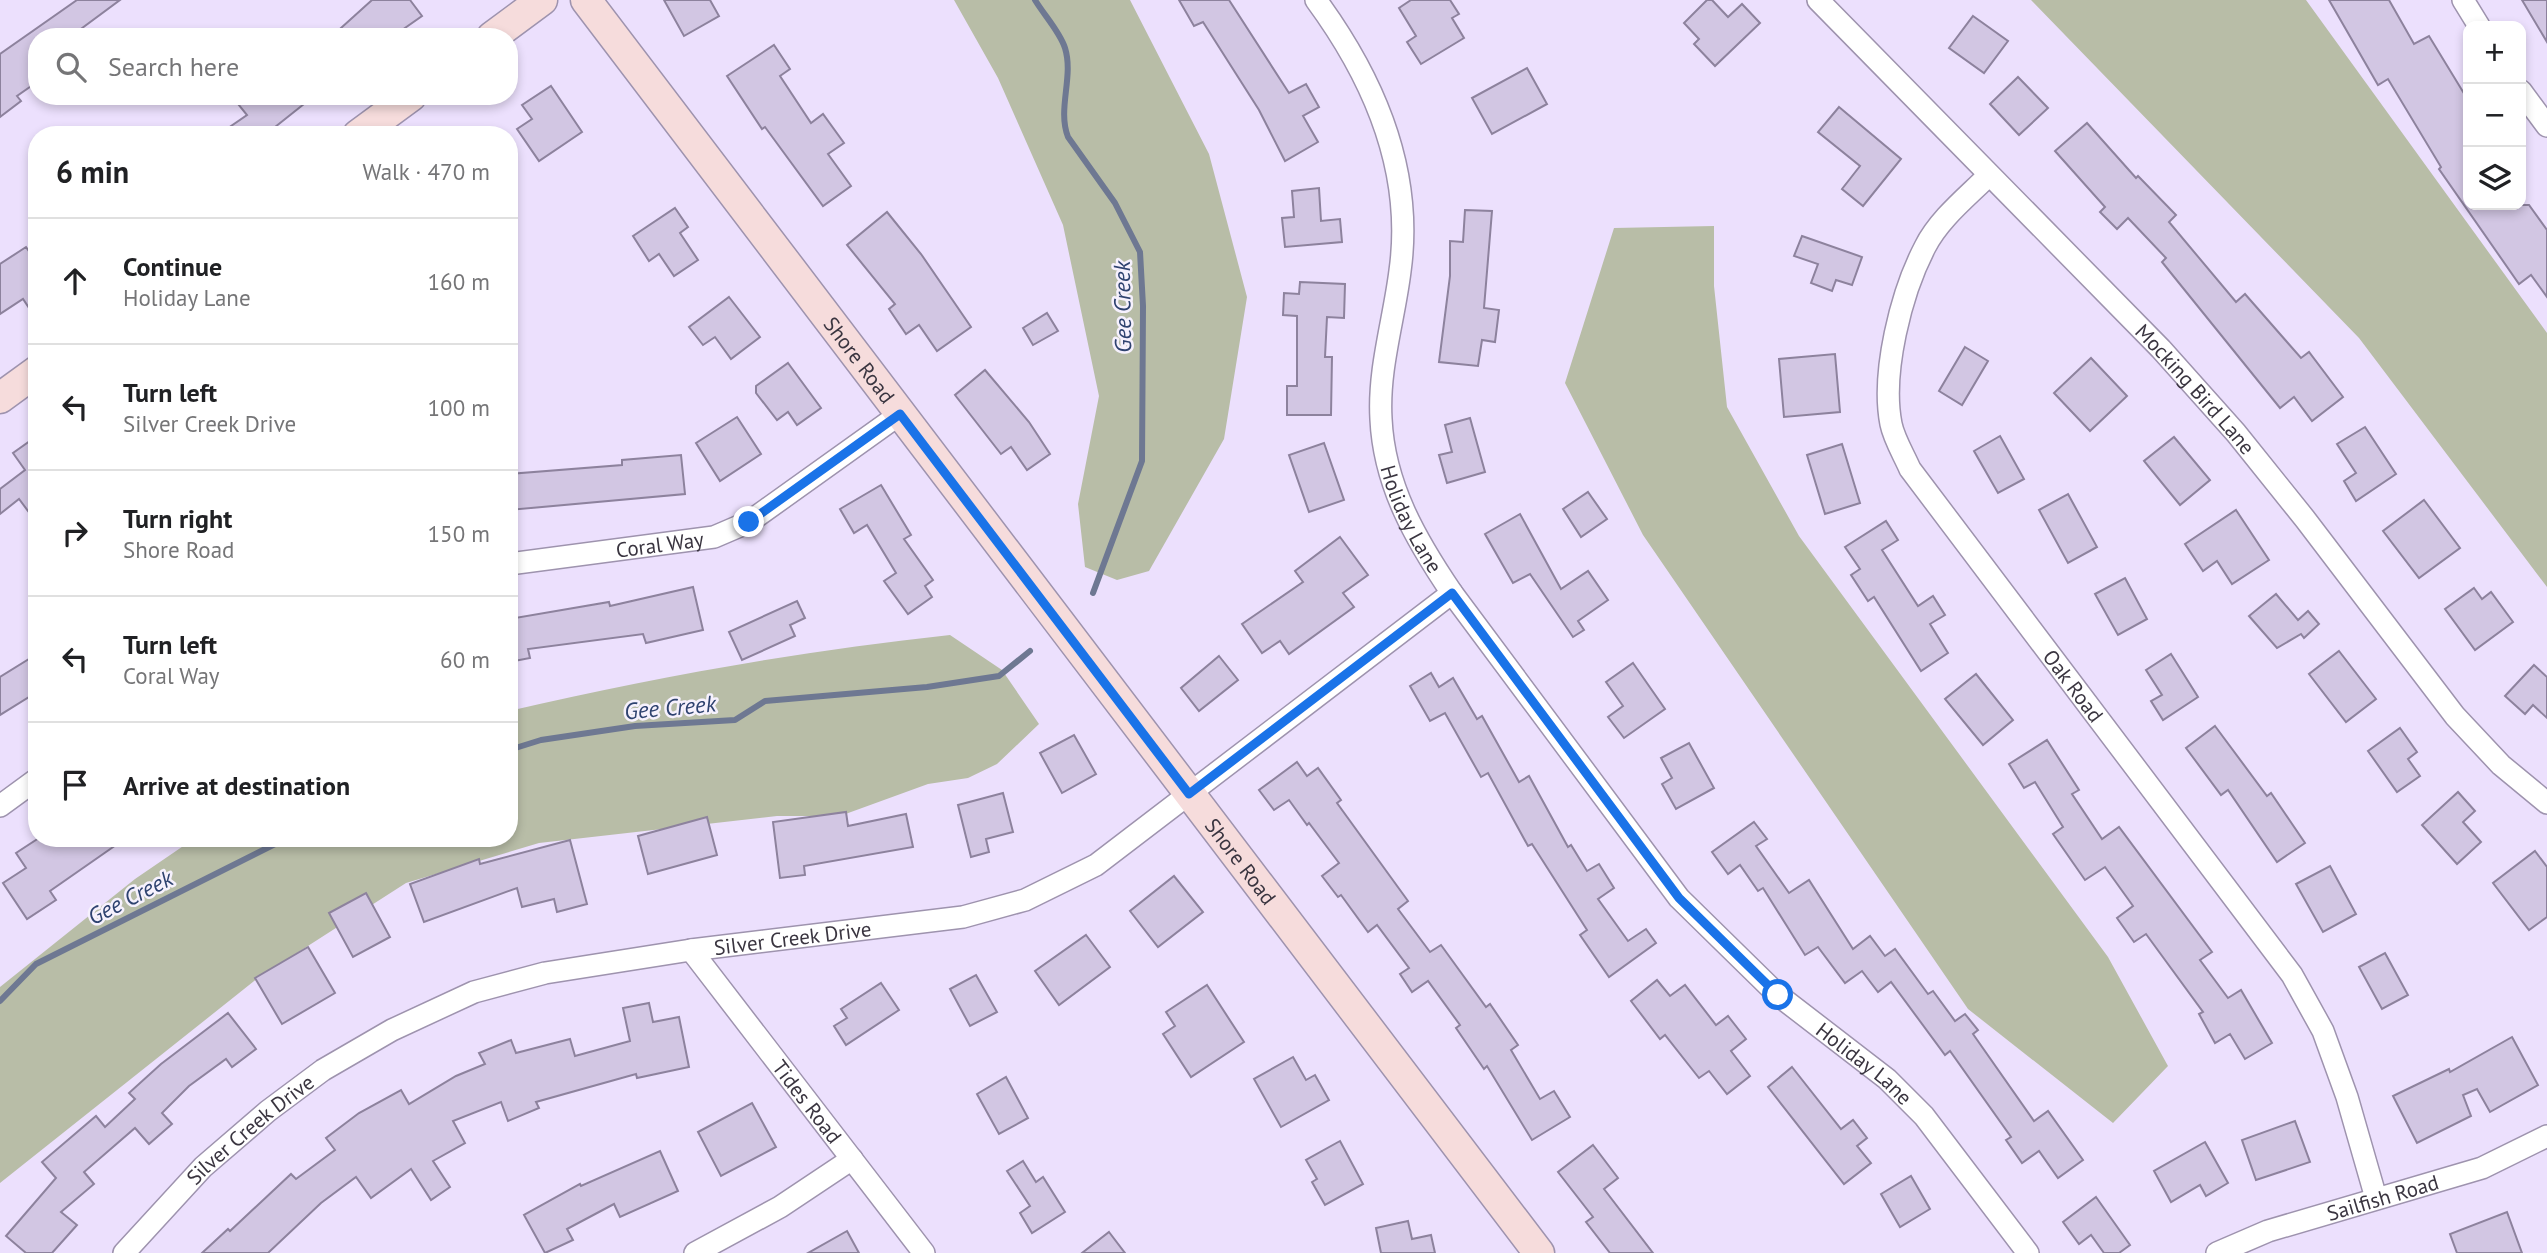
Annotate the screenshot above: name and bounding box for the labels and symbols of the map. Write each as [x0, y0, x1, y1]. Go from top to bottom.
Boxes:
water label: Gee Creek [1107, 259, 1137, 353]
street label: Shore Road [818, 311, 901, 408]
street label: Mocking Bird Lane [2130, 318, 2261, 460]
street label: Holiday Lane [1375, 462, 1449, 578]
route end [733, 506, 764, 537]
street label: Coral Way [614, 525, 705, 563]
street label: Oak Road [2037, 644, 2110, 727]
water label: Gee Creek [623, 688, 719, 725]
street label: Shore Road [1199, 813, 1283, 910]
water label: Gee Creek [83, 862, 179, 931]
street label: Silver Creek Drive [712, 915, 873, 961]
route start [1762, 979, 1793, 1010]
street label: Holiday Lane [1811, 1016, 1918, 1110]
street label: Tides Road [767, 1054, 848, 1149]
street label: Silver Creek Drive [180, 1068, 319, 1190]
street label: Sailfish Road [2324, 1168, 2442, 1226]

